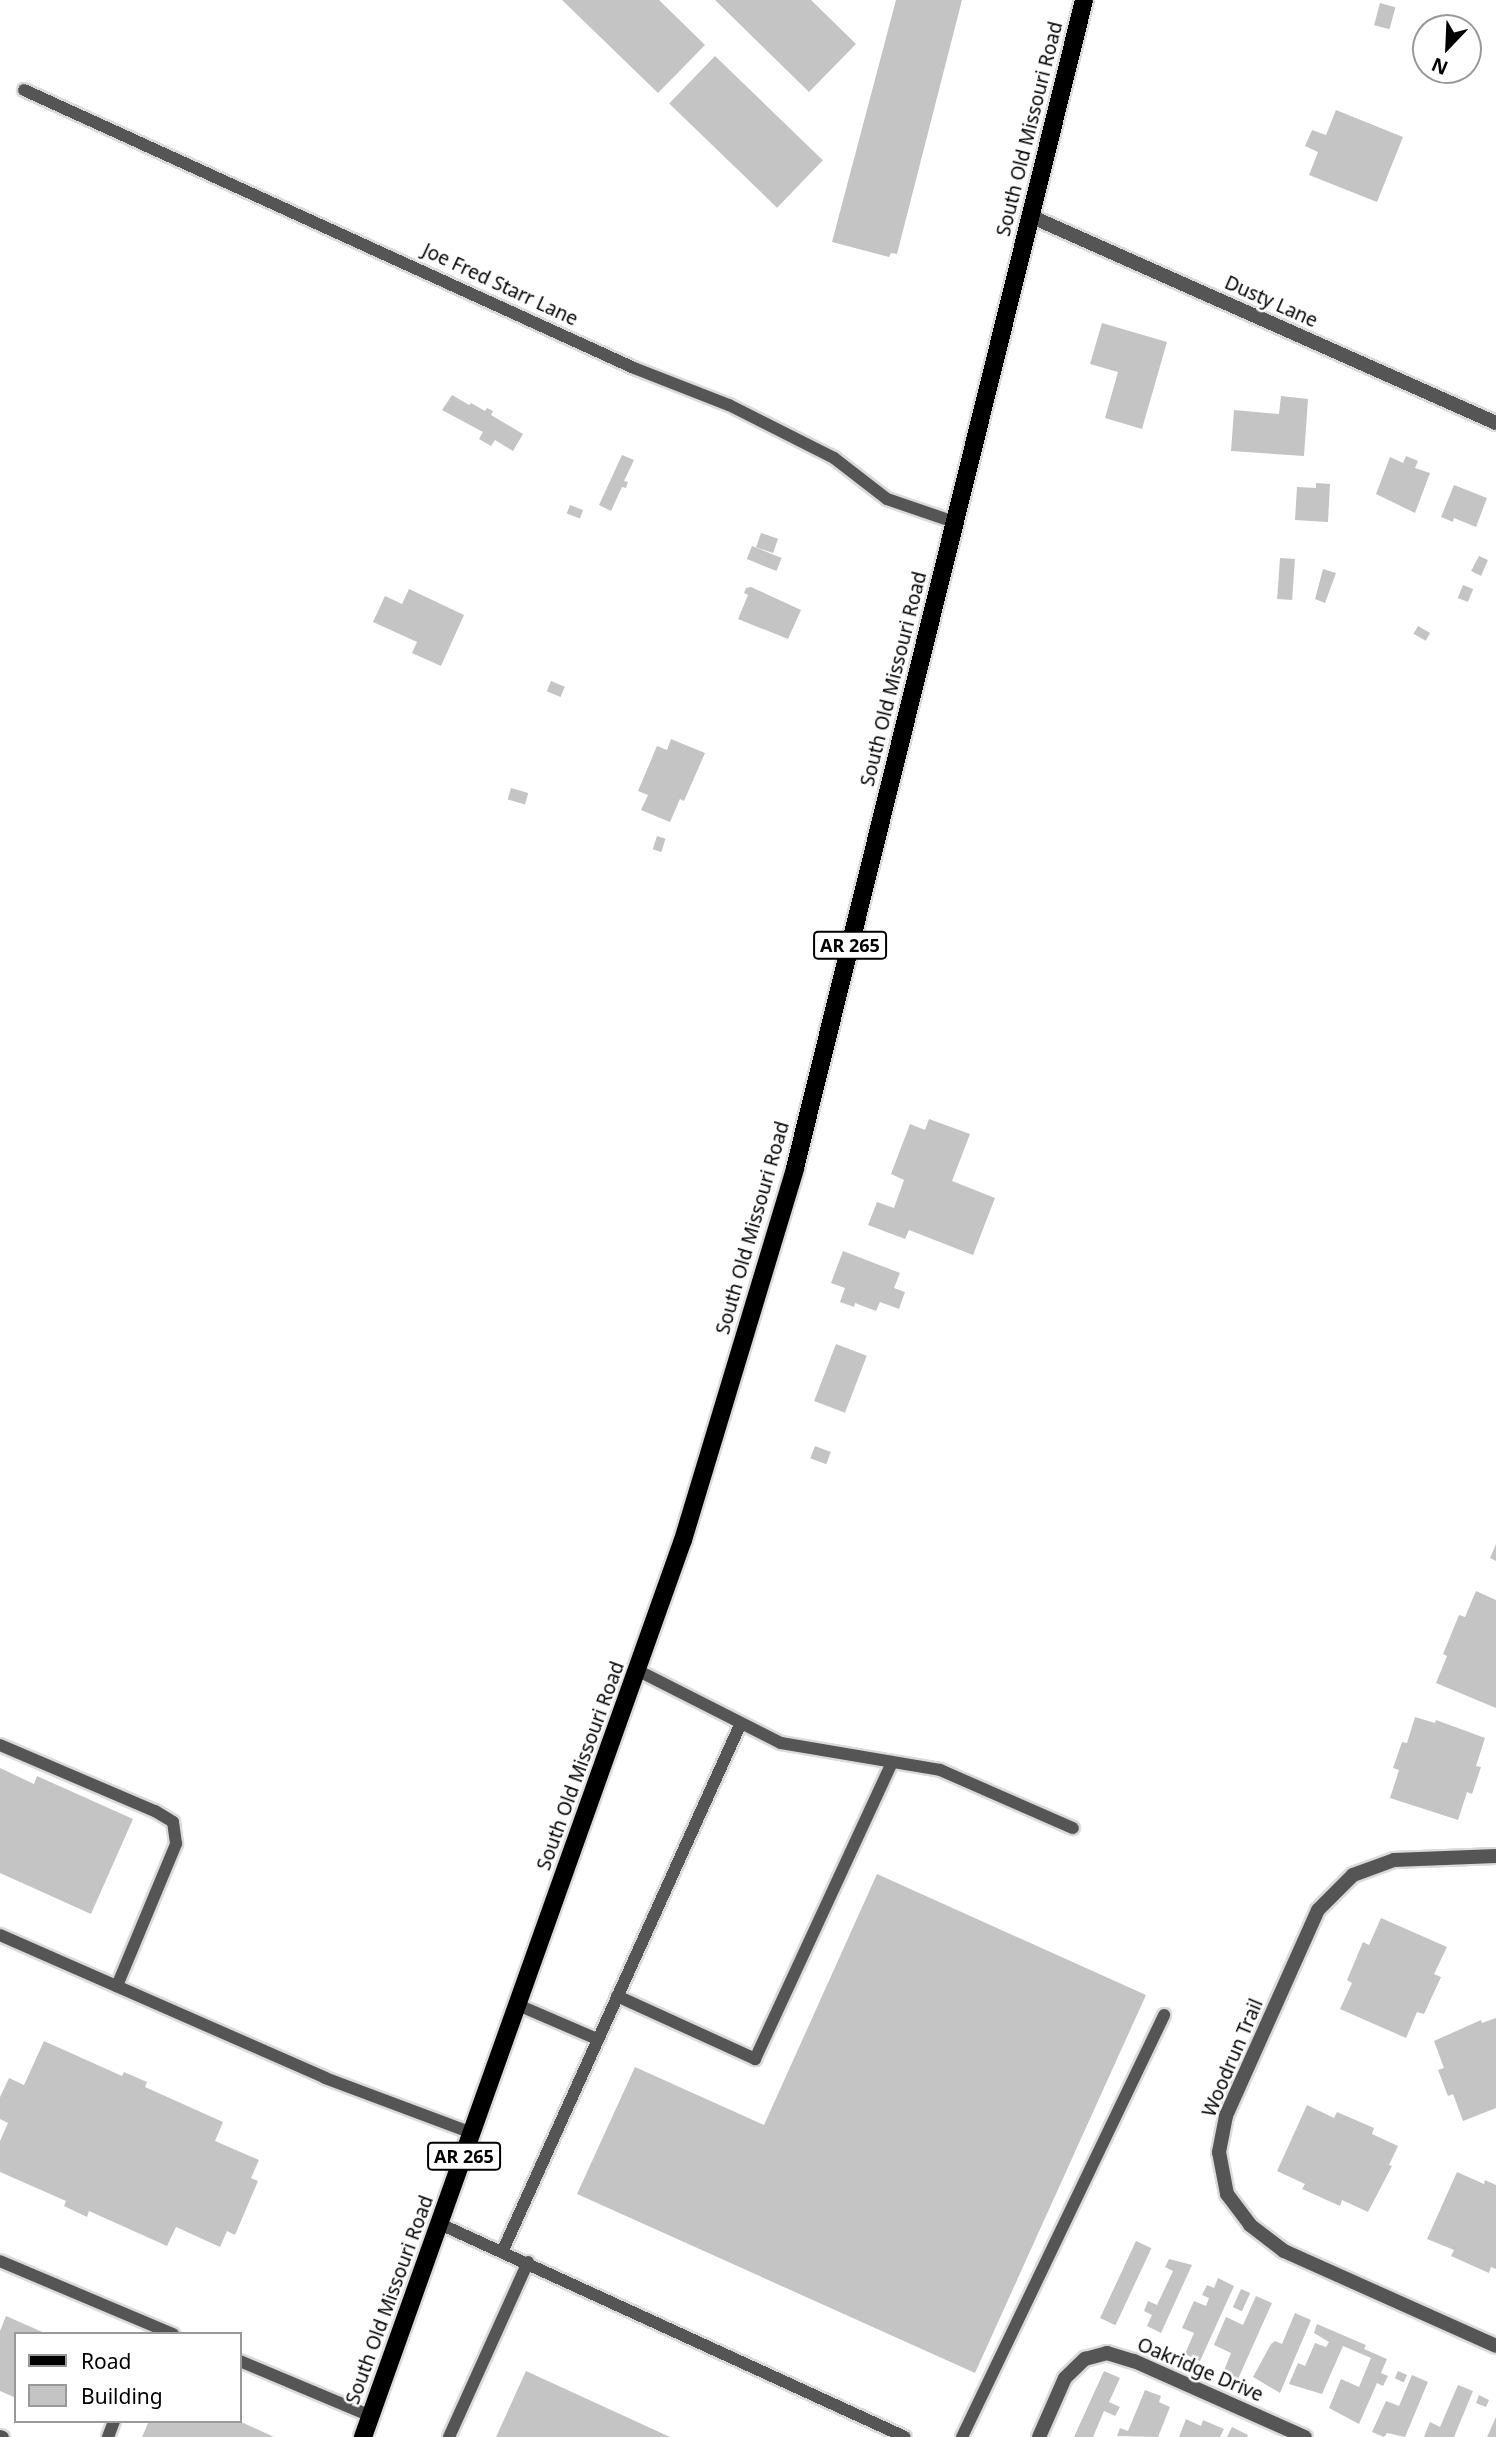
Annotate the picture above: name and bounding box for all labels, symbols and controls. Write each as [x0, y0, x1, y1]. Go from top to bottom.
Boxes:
north arrow [1412, 14, 1482, 84]
street label: South Old Missouri Road [992, 19, 1068, 239]
text: N [1427, 52, 1452, 81]
street label: Joe Fred Starr Lane [419, 239, 581, 331]
street label: Dusty Lane [1221, 271, 1321, 333]
street label: South Old Missouri Road [856, 569, 932, 789]
road number: AR 265 [812, 930, 888, 960]
street label: South Old Missouri Road [712, 1119, 794, 1337]
street label: South Old Missouri Road [533, 1659, 629, 1873]
street label: Woodrun Trail [1198, 1996, 1268, 2120]
road number: AR 265 [426, 2142, 503, 2170]
street label: South Old Missouri Road [342, 2193, 438, 2407]
legend [14, 2332, 242, 2423]
street label: Oakridge Drive [1134, 2333, 1266, 2407]
text: Road [81, 2347, 131, 2375]
text: Building [81, 2382, 163, 2410]

